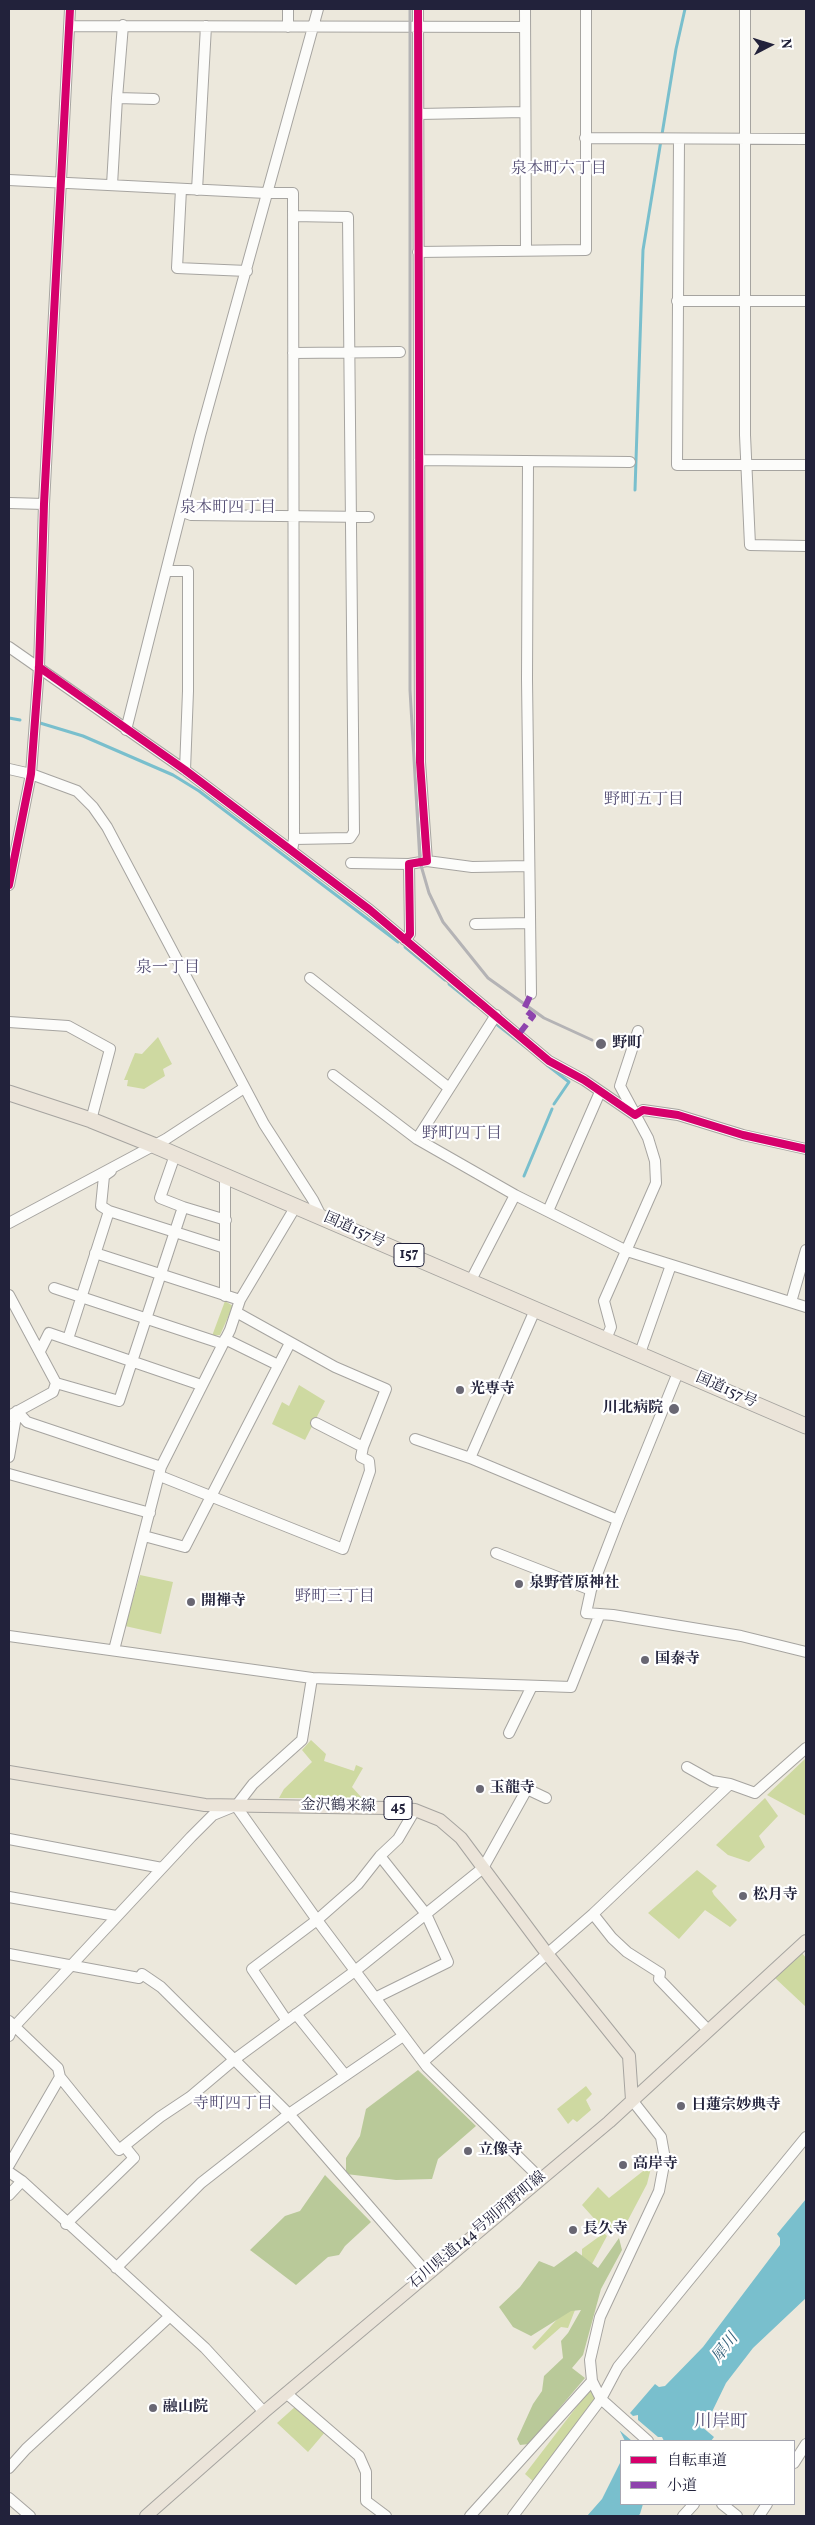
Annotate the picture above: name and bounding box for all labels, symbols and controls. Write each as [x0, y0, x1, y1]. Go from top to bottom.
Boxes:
north arrow [745, 20, 795, 70]
text: N [776, 38, 795, 50]
district label: 泉本町六丁目 [511, 160, 607, 180]
district label: 泉本町四丁目 [180, 499, 276, 519]
district label: 野町五丁目 [604, 791, 684, 811]
district label: 泉一丁目 [136, 959, 200, 979]
place label: 野町 [612, 1035, 642, 1053]
marker: 野町 [594, 1037, 608, 1051]
district label: 野町四丁目 [422, 1125, 502, 1145]
street label: 国道157号 [321, 1209, 387, 1253]
road number: 157 [394, 1244, 424, 1266]
street label: 国道157号 [693, 1369, 759, 1413]
place label: 光専寺 [470, 1381, 515, 1399]
marker: 光専寺 [454, 1384, 466, 1396]
place label: 川北病院 [603, 1400, 663, 1418]
marker: 川北病院 [667, 1402, 681, 1416]
place label: 泉野菅原神社 [529, 1575, 619, 1593]
marker: 泉野菅原神社 [513, 1578, 525, 1590]
district label: 野町三丁目 [295, 1588, 375, 1608]
place label: 開禅寺 [201, 1593, 246, 1611]
marker: 開禅寺 [185, 1596, 197, 1608]
place label: 国泰寺 [655, 1651, 700, 1669]
marker: 国泰寺 [639, 1654, 651, 1666]
place label: 玉龍寺 [490, 1780, 535, 1798]
marker: 玉龍寺 [474, 1783, 486, 1795]
road number: 45 [384, 1796, 412, 1820]
street label: 金沢鶴来線 [300, 1797, 376, 1817]
place label: 松月寺 [753, 1887, 798, 1905]
marker: 松月寺 [737, 1890, 749, 1902]
district label: 寺町四丁目 [193, 2095, 273, 2115]
place label: 日蓮宗妙典寺 [691, 2097, 781, 2115]
marker: 日蓮宗妙典寺 [675, 2100, 687, 2112]
place label: 立像寺 [478, 2142, 523, 2160]
marker: 立像寺 [462, 2145, 474, 2157]
place label: 高岸寺 [633, 2156, 678, 2174]
marker: 高岸寺 [617, 2159, 629, 2171]
street label: 石川県道144号別所野町線 [406, 2168, 550, 2294]
place label: 長久寺 [583, 2221, 628, 2239]
marker: 長久寺 [567, 2224, 579, 2236]
water label: 犀川 [709, 2330, 743, 2368]
place label: 融山院 [163, 2399, 208, 2417]
marker: 融山院 [147, 2402, 159, 2414]
district label: 川岸町 [694, 2413, 748, 2435]
legend [620, 2440, 795, 2505]
text: 自転車道 [667, 2451, 727, 2472]
text: 小道 [667, 2476, 697, 2497]

